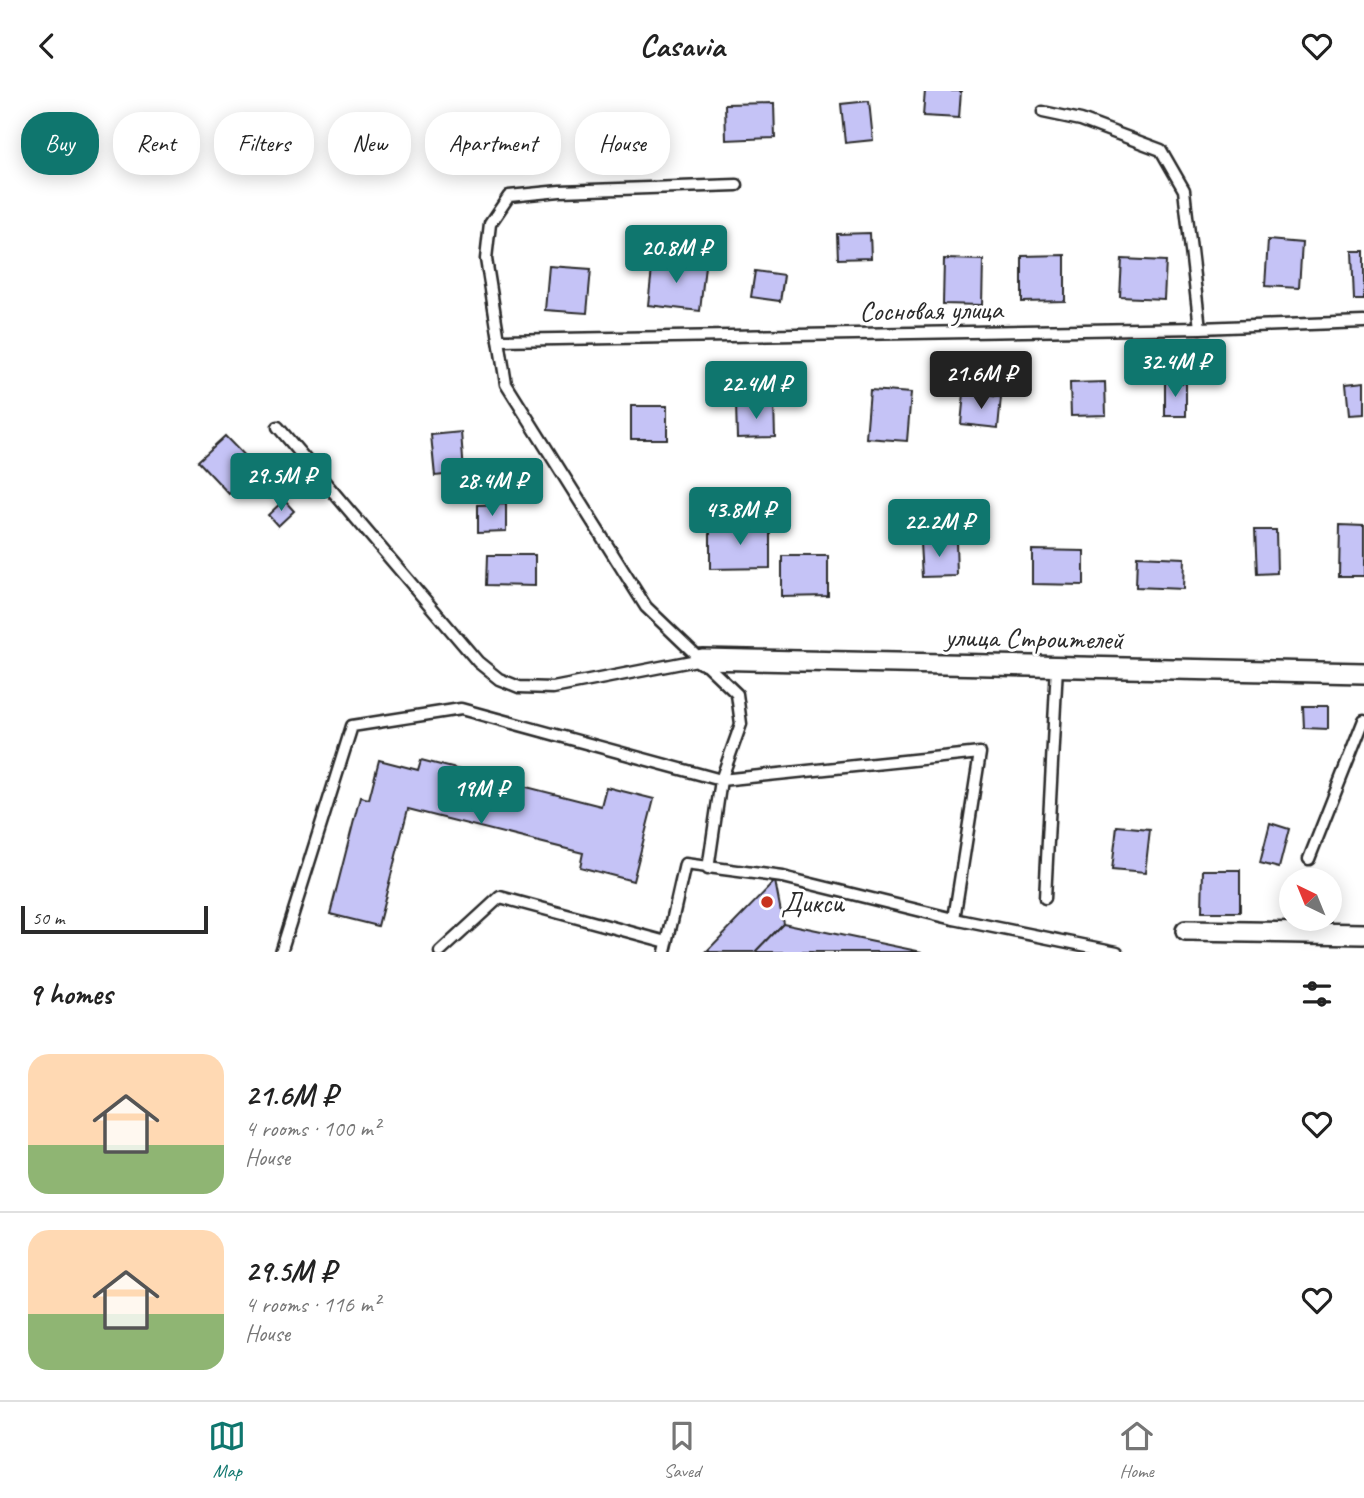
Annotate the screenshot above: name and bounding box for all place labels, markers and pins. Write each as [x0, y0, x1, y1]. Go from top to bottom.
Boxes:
pin: 20.8M ₽ [611, 225, 741, 285]
pin: 32.4M ₽ [1110, 339, 1240, 399]
pin: 21.6M ₽ [916, 351, 1046, 411]
pin: 22.4M ₽ [691, 361, 821, 421]
pin: 29.5M ₽ [216, 453, 346, 513]
pin: 28.4M ₽ [427, 459, 557, 518]
pin: 43.8M ₽ [675, 487, 805, 547]
pin: 22.2M ₽ [874, 499, 1004, 559]
pin: 19M ₽ [432, 767, 530, 826]
place label: Дикси [781, 885, 845, 920]
marker: Дикси [759, 894, 775, 910]

